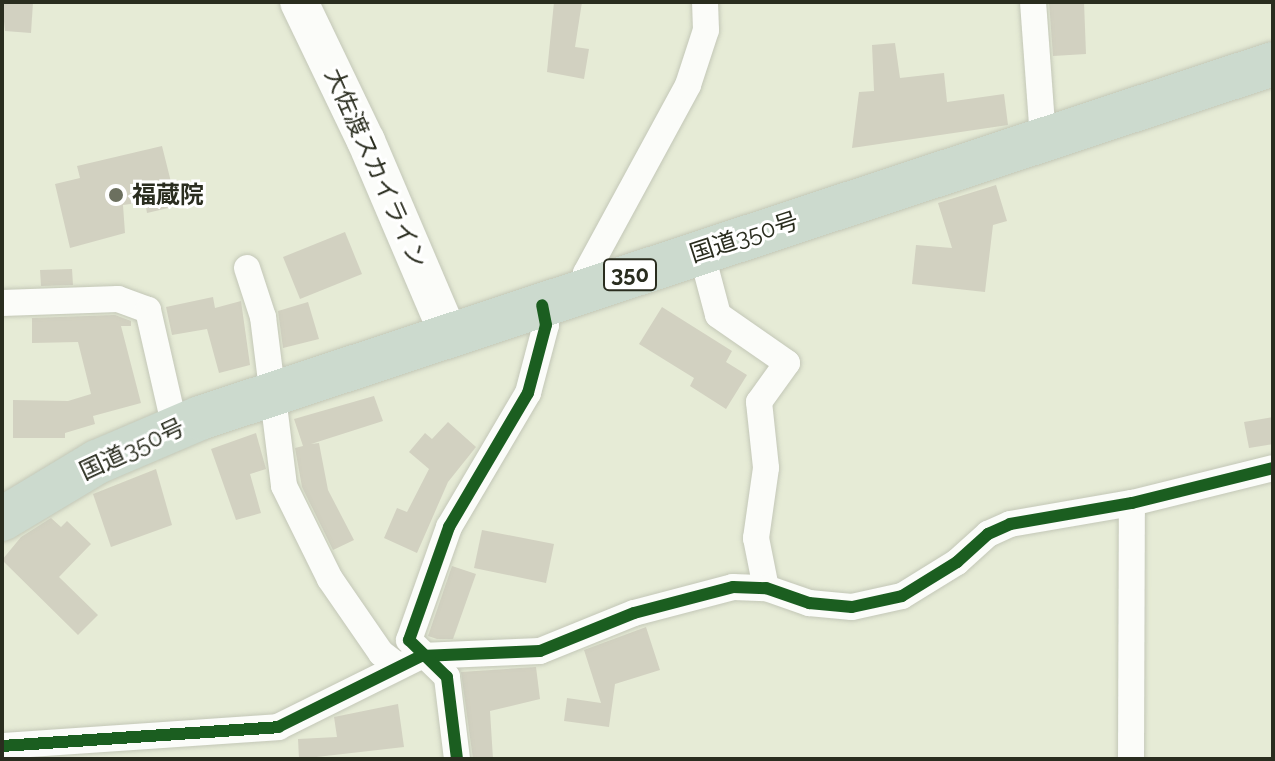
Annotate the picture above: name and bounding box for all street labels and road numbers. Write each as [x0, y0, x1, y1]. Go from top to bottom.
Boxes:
street label: 大佐渡スカイライン [319, 63, 433, 273]
street label: 国道350号 [686, 206, 802, 268]
road number: 350 [602, 257, 658, 293]
street label: 国道350号 [75, 412, 189, 486]

